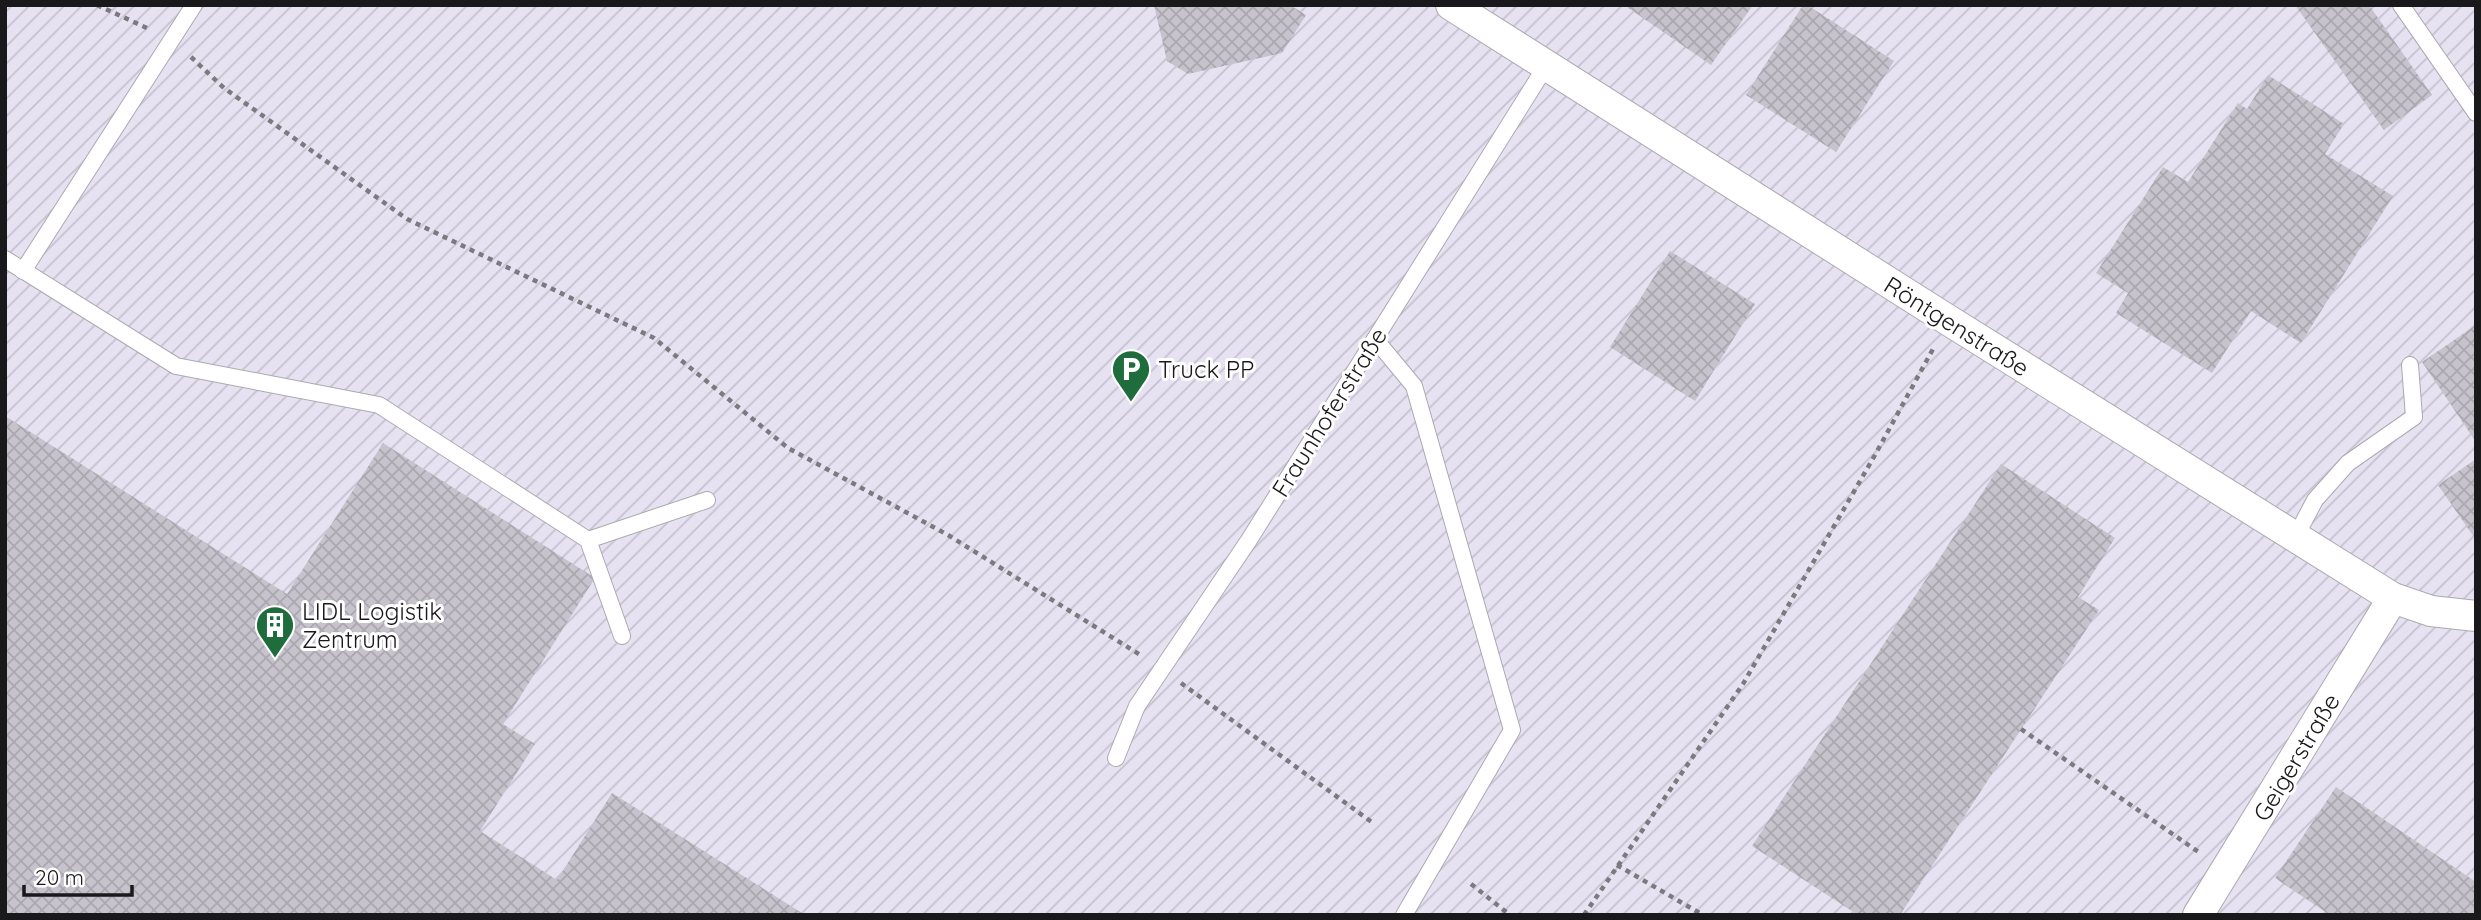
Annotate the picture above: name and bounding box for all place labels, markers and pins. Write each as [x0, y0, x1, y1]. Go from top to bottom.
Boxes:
parking icon: Truck PP [1110, 348, 1152, 403]
place label: Truck PP [1158, 354, 1254, 384]
place label: LIDL Logistik Zentrum [302, 596, 442, 654]
building icon: LIDL Logistik Zentrum [254, 604, 296, 659]

